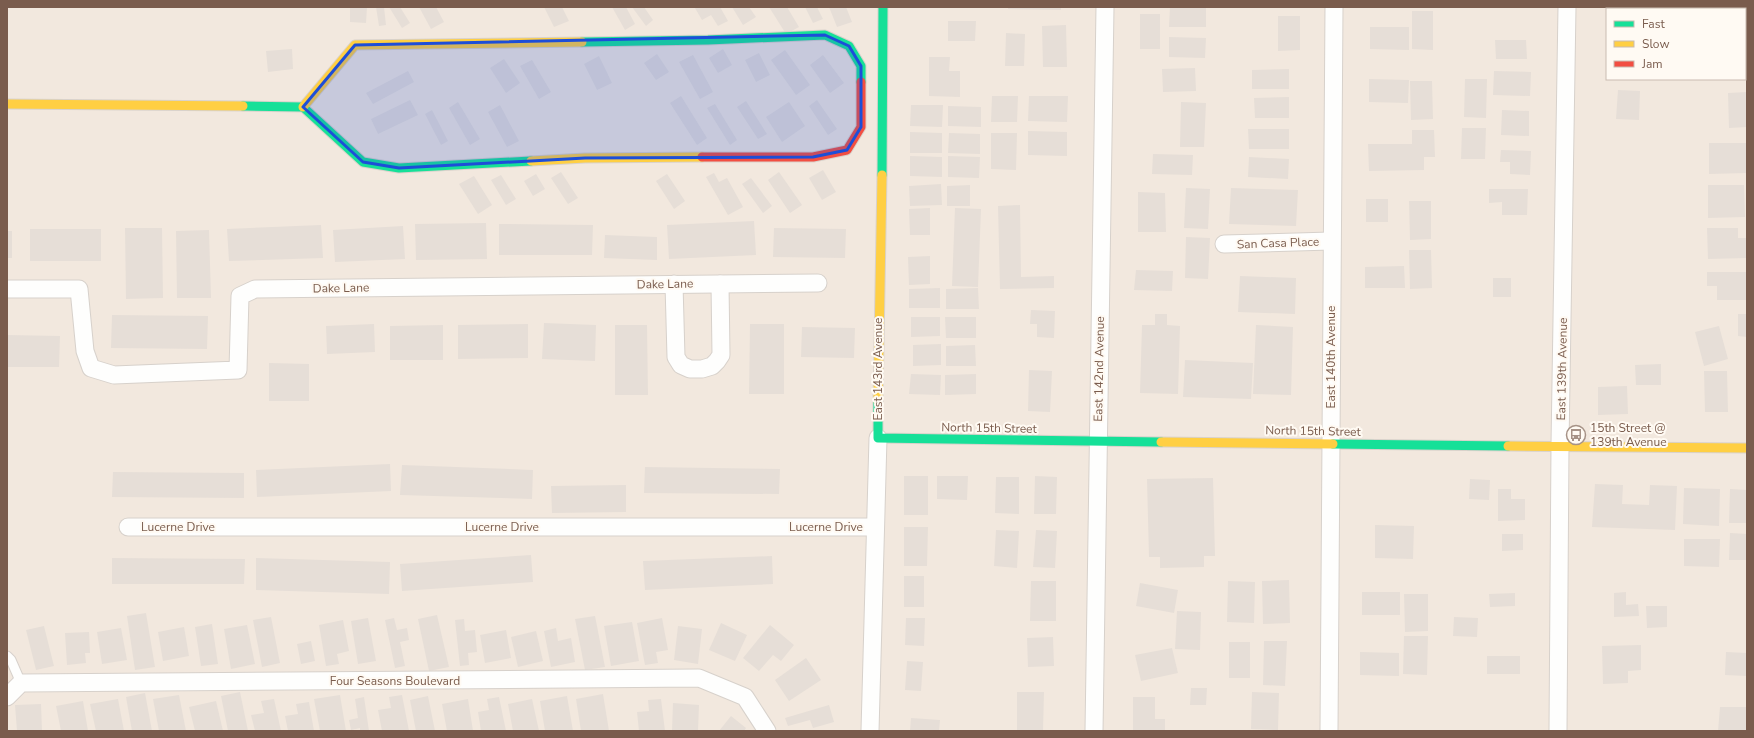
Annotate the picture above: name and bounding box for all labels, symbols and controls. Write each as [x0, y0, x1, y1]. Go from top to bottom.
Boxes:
legend [1606, 8, 1746, 80]
text: Fast [1642, 16, 1665, 32]
text: Slow [1642, 36, 1670, 52]
text: Jam [1641, 56, 1663, 72]
street label: San Casa Place [1237, 234, 1319, 252]
street label: Dake Lane [637, 276, 693, 292]
street label: Dake Lane [313, 280, 369, 296]
street label: East 140th Avenue [1323, 306, 1339, 408]
street label: East 142nd Avenue [1090, 316, 1108, 422]
street label: East 139th Avenue [1553, 317, 1571, 421]
street label: East 143rd Avenue [870, 318, 886, 421]
street label: North 15th Street [941, 419, 1038, 437]
place label: 15th Street @ 139th Avenue [1590, 420, 1667, 450]
street label: North 15th Street [1265, 422, 1362, 440]
bus stop icon: 15th Street @ 139th Avenue [1565, 424, 1587, 446]
street label: Lucerne Drive [141, 519, 215, 535]
street label: Lucerne Drive [465, 519, 539, 535]
street label: Lucerne Drive [789, 519, 863, 535]
street label: Four Seasons Boulevard [330, 673, 460, 689]

